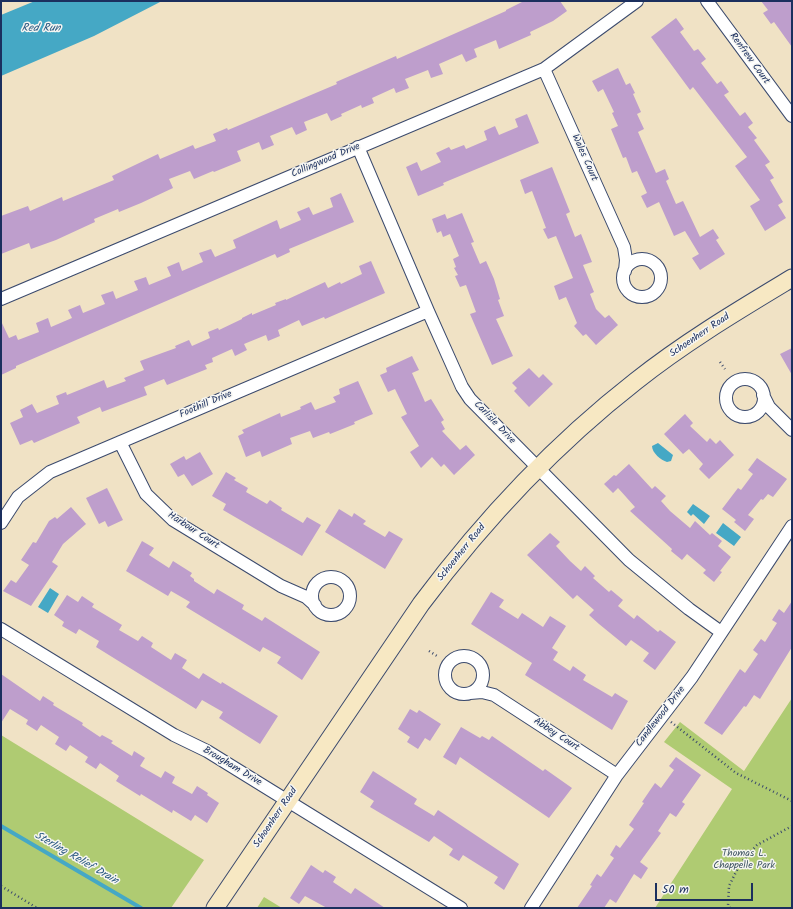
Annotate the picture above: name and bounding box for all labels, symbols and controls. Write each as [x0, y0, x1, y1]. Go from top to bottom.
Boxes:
water label: Red Run [22, 22, 60, 36]
street label: Renfrew Court [726, 31, 772, 87]
street label: Wales Court [568, 133, 600, 183]
street label: Collingwood Drive [290, 141, 362, 181]
street label: Schoenherr Road [668, 311, 732, 361]
street label: Foothill Drive [178, 389, 234, 421]
street label: Carlisle Drive [471, 399, 517, 447]
street label: Harbour Court [165, 510, 221, 552]
street label: Schoenherr Road [435, 522, 489, 584]
street label: Candlewood Drive [634, 684, 688, 750]
street label: Abbey Court [531, 716, 581, 754]
street label: Brougham Drive [200, 745, 264, 789]
street label: Schoenherr Road [251, 786, 301, 850]
water label: Sterling Relief Drain [32, 830, 120, 888]
park label: Thomas L. Chappelle Park [713, 848, 775, 872]
scale bar [657, 875, 755, 901]
text: 50 m [662, 880, 689, 899]

